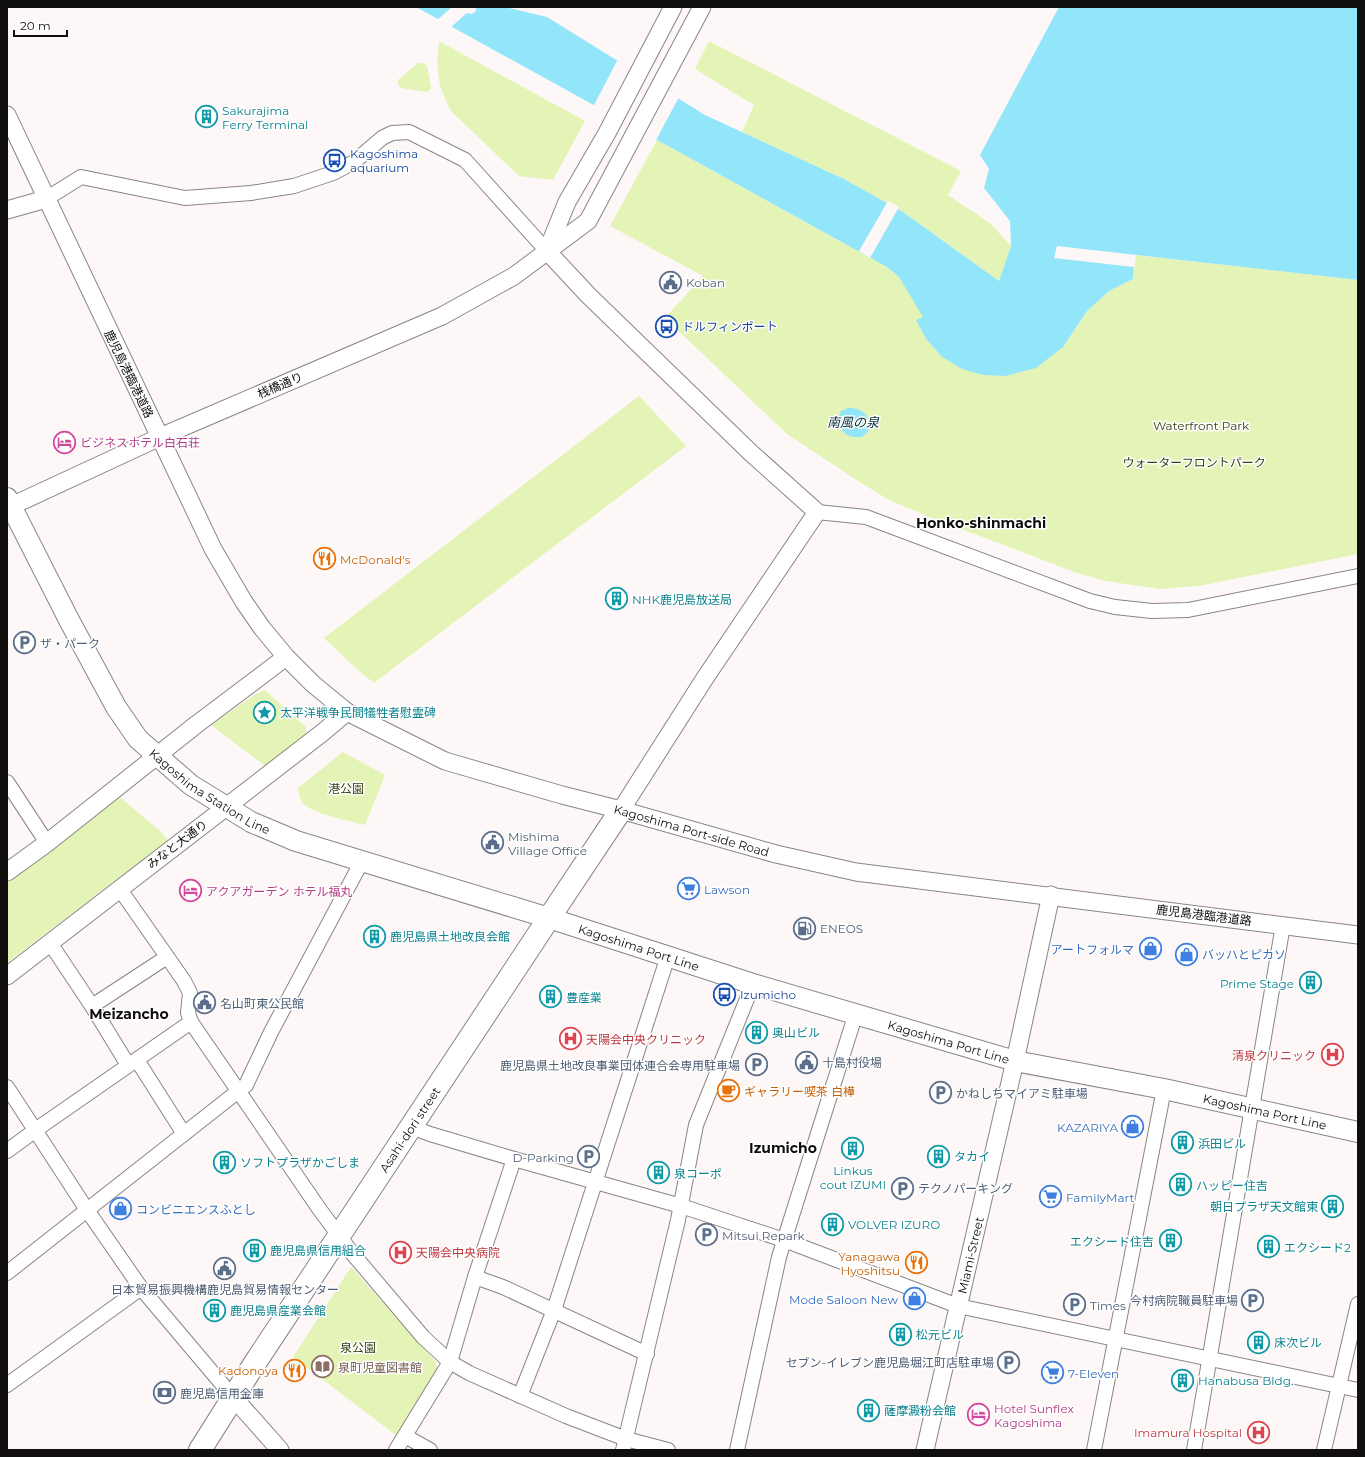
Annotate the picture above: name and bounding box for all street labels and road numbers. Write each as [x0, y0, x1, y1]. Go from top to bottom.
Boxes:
street label: 鹿児島港臨港道路 [101, 328, 157, 420]
street label: 桟橋通り [255, 369, 305, 401]
street label: Kagoshima Station Line [147, 745, 273, 837]
street label: Kagoshima Port-side Road [612, 801, 771, 859]
street label: みなと大通り [144, 816, 210, 872]
street label: 鹿児島港臨港道路 [1155, 902, 1253, 928]
street label: Kagoshima Port Line [577, 921, 701, 974]
street label: Kagoshima Port Line [886, 1017, 1011, 1067]
street label: Asahi-dori street [376, 1084, 443, 1175]
street label: Kagoshima Port Line [1202, 1090, 1328, 1132]
street label: Miami-Street [954, 1215, 986, 1295]

